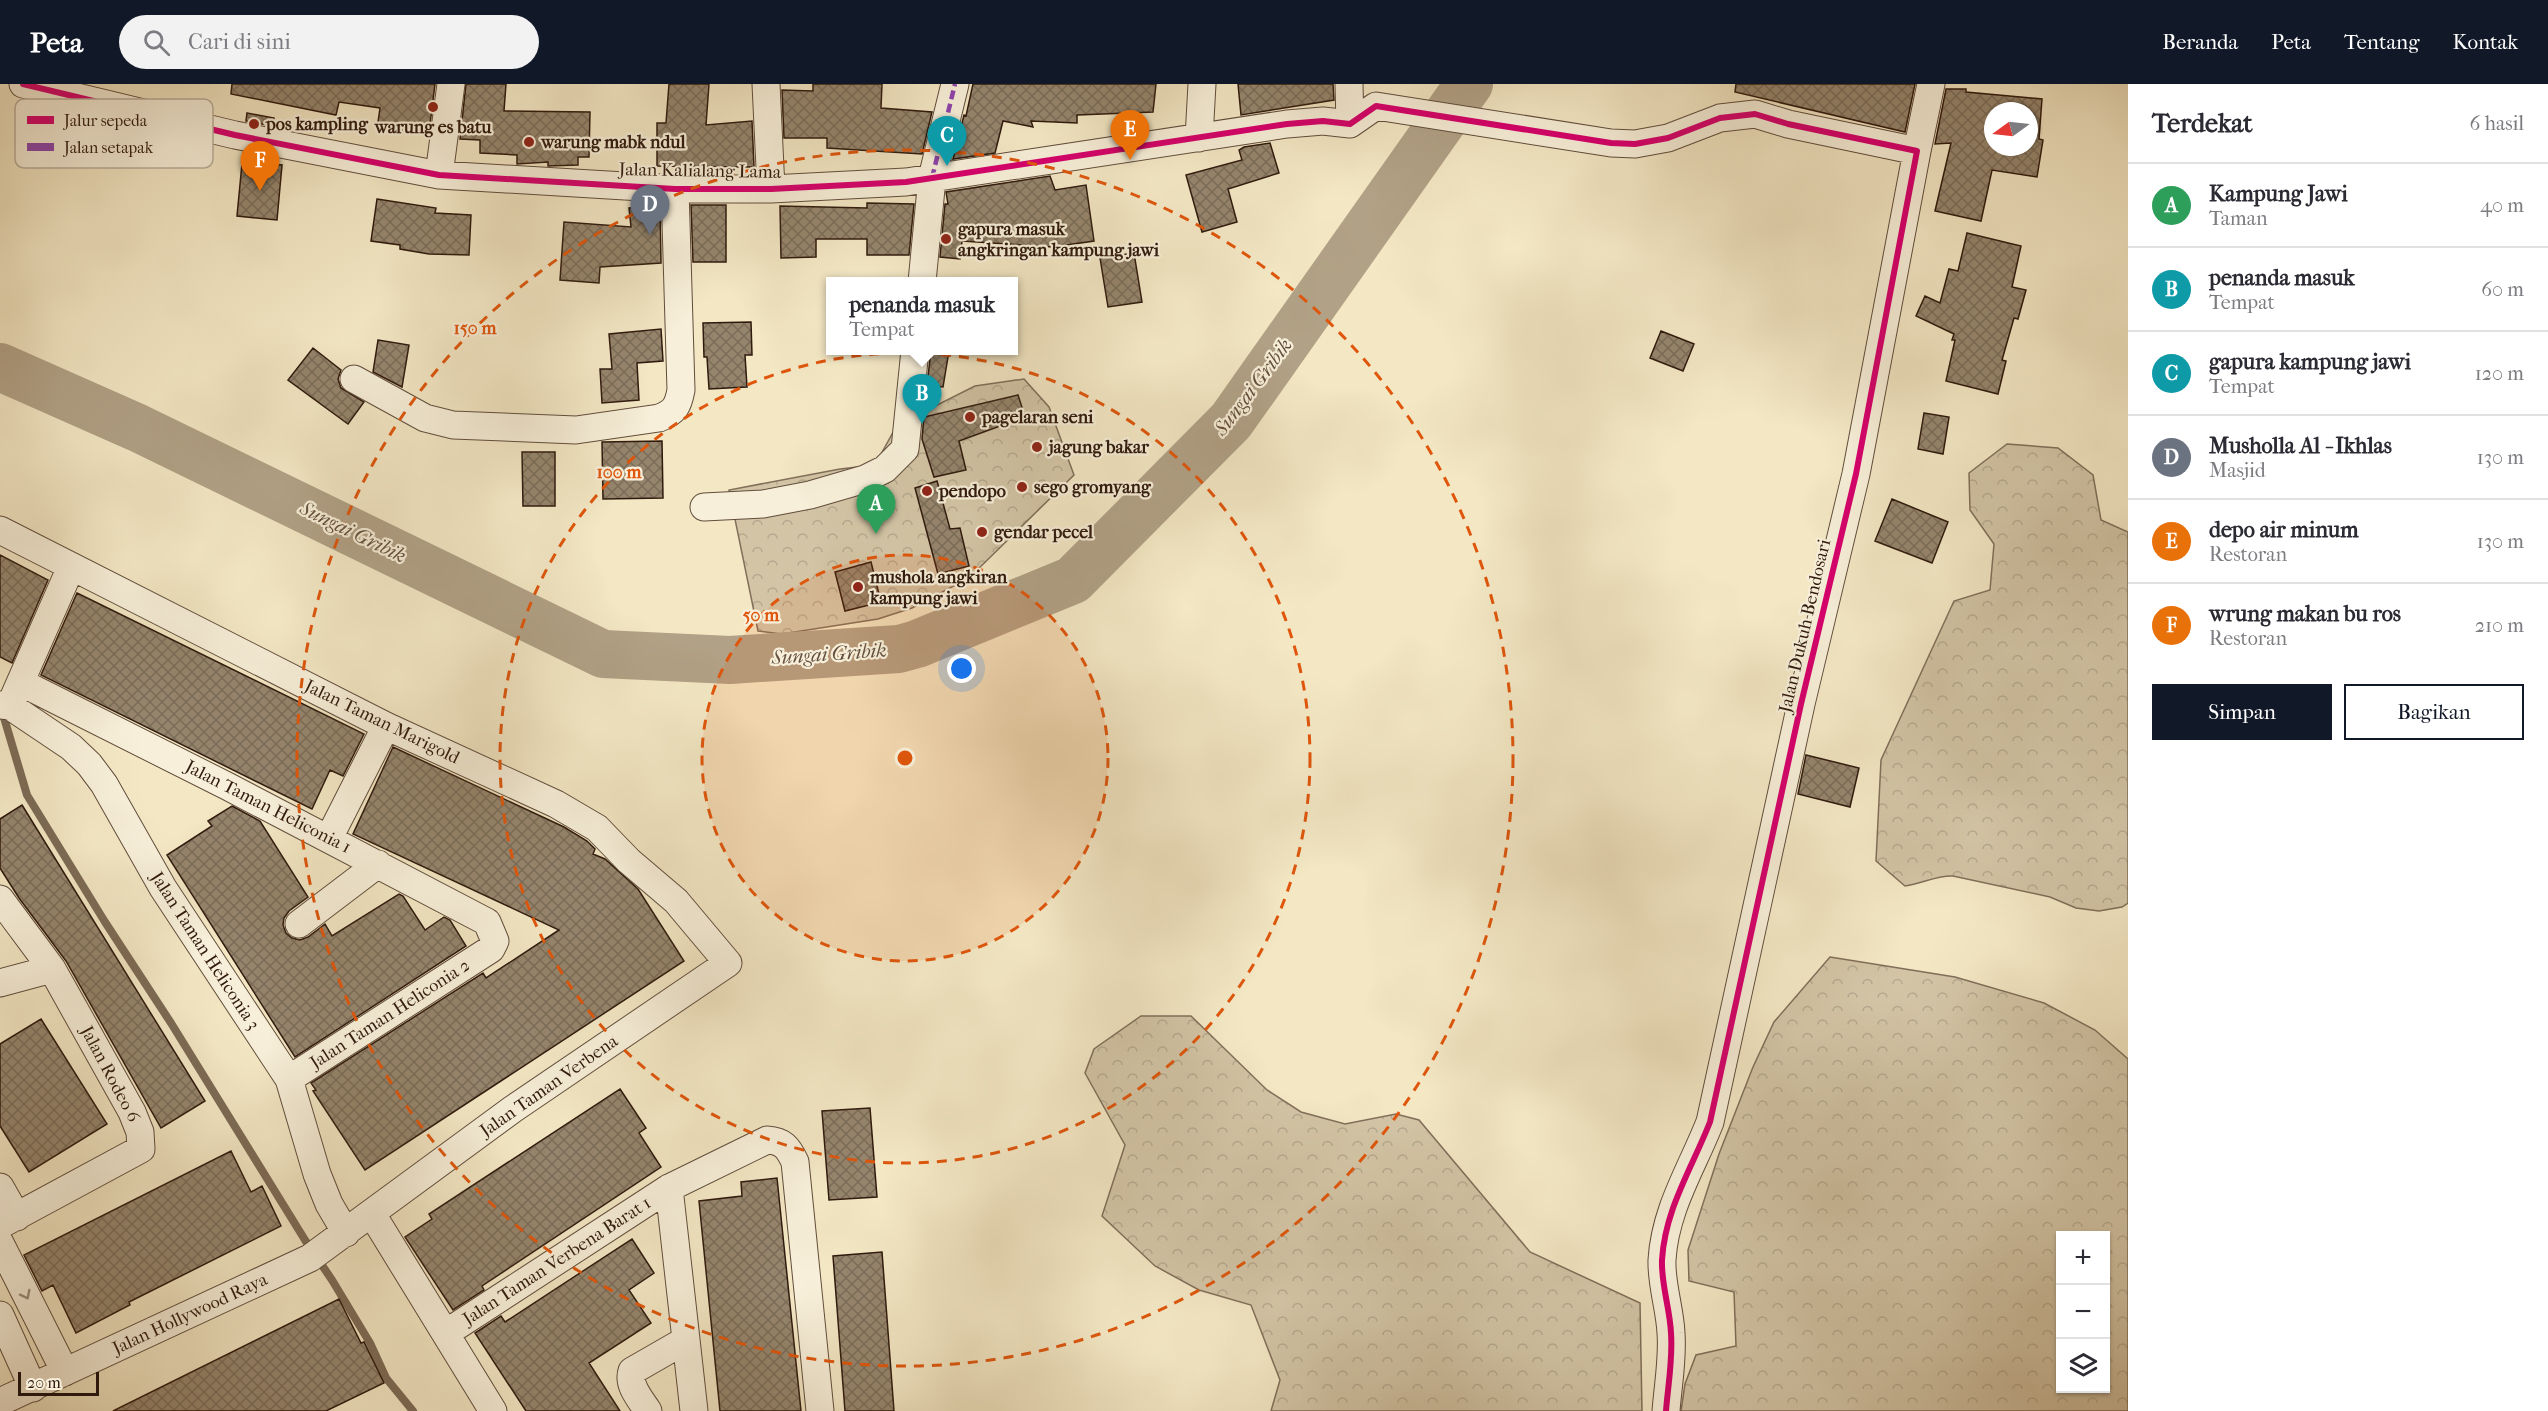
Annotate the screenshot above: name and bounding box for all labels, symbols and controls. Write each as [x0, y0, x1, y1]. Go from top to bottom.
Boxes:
search box [119, 15, 539, 69]
text: Peta [30, 26, 83, 59]
icon: search [140, 26, 173, 59]
text: Cari di sini [188, 29, 291, 55]
text: Beranda [2162, 30, 2238, 54]
text: Peta [2271, 30, 2311, 54]
text: Tentang [2344, 30, 2420, 54]
text: Kontak [2453, 30, 2518, 54]
legend [15, 99, 213, 168]
marker: warung es batu [426, 100, 440, 114]
north arrow [1984, 102, 2038, 156]
text: Terdekat [2152, 108, 2253, 139]
pin: E [1110, 110, 1150, 160]
text: Jalur sepeda [62, 111, 148, 130]
text: 6 hasil [2470, 112, 2524, 135]
place label: pos kampling [265, 114, 369, 135]
pin: C [928, 116, 966, 166]
marker: pos kampling [247, 117, 261, 131]
place label: warung es batu [373, 117, 492, 138]
place label: warung mabk ndul [540, 132, 686, 153]
marker: warung mabk ndul [522, 135, 536, 149]
text: Jalan setapak [62, 138, 154, 157]
pin: F [240, 141, 280, 191]
street label: Jalan Kalialang Lama [617, 159, 782, 183]
text: Kampung Jawi [2209, 181, 2348, 207]
pin: D [630, 186, 670, 235]
text: A [2165, 194, 2178, 217]
text: 40 m [2480, 194, 2524, 217]
text: Taman [2209, 207, 2268, 230]
place label: gapura masuk angkringan kampung jawi [958, 219, 1160, 261]
marker: gapura masuk angkringan kampung jawi [939, 232, 953, 246]
text: penanda masuk [2209, 265, 2355, 291]
popup [826, 277, 1018, 355]
text: B [2165, 278, 2178, 301]
text: 60 m [2481, 278, 2524, 301]
text: Tempat [2209, 291, 2275, 314]
text: penanda masuk [849, 292, 995, 318]
text: 150 m [454, 318, 497, 339]
text: Tempat [849, 318, 915, 341]
water label: Sungai Gribik [1209, 334, 1297, 441]
text: gapura kampung jawi [2209, 349, 2411, 375]
text: C [2165, 362, 2178, 385]
text: 120 m [2475, 362, 2524, 385]
pin: B [902, 374, 942, 424]
text: Tempat [2209, 375, 2275, 398]
place label: pagelaran seni [981, 407, 1094, 428]
marker: pagelaran seni [963, 410, 977, 424]
text: Musholla Al - Ikhlas [2209, 433, 2392, 459]
place label: jagung bakar [1047, 437, 1149, 458]
marker: jagung bakar [1030, 440, 1044, 454]
text: D [2164, 446, 2179, 469]
text: 130 m [2477, 446, 2524, 469]
text: Masjid [2209, 459, 2266, 482]
text: 100 m [596, 462, 643, 483]
place label: sego gromyang [1034, 477, 1152, 498]
marker: sego gromyang [1015, 480, 1029, 494]
place label: pendopo [938, 481, 1006, 502]
pin: A [856, 484, 896, 534]
marker: pendopo [920, 484, 934, 498]
water label: Sungai Gribik [295, 496, 410, 568]
text: depo air minum [2209, 517, 2358, 543]
place label: gendar pecel [994, 522, 1094, 543]
marker: gendar pecel [975, 525, 989, 539]
text: E [2165, 530, 2178, 553]
text: 130 m [2477, 530, 2524, 553]
street label: Jalan Dukuh Bendosari [1774, 536, 1835, 717]
text: Restoran [2209, 543, 2287, 566]
place label: mushola angkiran kampung jawi [869, 567, 1008, 609]
marker: mushola angkiran kampung jawi [851, 580, 865, 594]
text: wrung makan bu ros [2209, 601, 2401, 627]
text: 50 m [743, 605, 780, 626]
text: F [2166, 614, 2177, 637]
text: 210 m [2475, 614, 2524, 637]
text: Restoran [2209, 627, 2287, 650]
water label: Sungai Gribik [770, 639, 887, 670]
your location [947, 654, 976, 683]
street label: Jalan Taman Marigold [299, 674, 463, 769]
button: Simpan [2152, 684, 2332, 740]
button: Bagikan [2344, 684, 2524, 740]
centre of rings [895, 748, 915, 768]
street label: Jalan Taman Heliconia 1 [180, 755, 354, 858]
street label: Jalan Taman Heliconia 3 [145, 866, 264, 1034]
street label: Jalan Taman Heliconia 2 [305, 955, 474, 1075]
street label: Jalan Rodeo 6 [75, 1021, 144, 1126]
street label: Jalan Taman Verbena [474, 1030, 622, 1143]
street label: Jalan Taman Verbena Barat 1 [457, 1192, 655, 1331]
map controls [2056, 1231, 2110, 1393]
button: + [2056, 1231, 2110, 1285]
street label: Jalan Hollywood Raya [107, 1269, 271, 1360]
button: − [2056, 1285, 2110, 1339]
one-way arrow [19, 1289, 31, 1300]
button: layers [2056, 1339, 2110, 1393]
scale bar [18, 1369, 99, 1396]
text: 20 m [27, 1373, 61, 1392]

